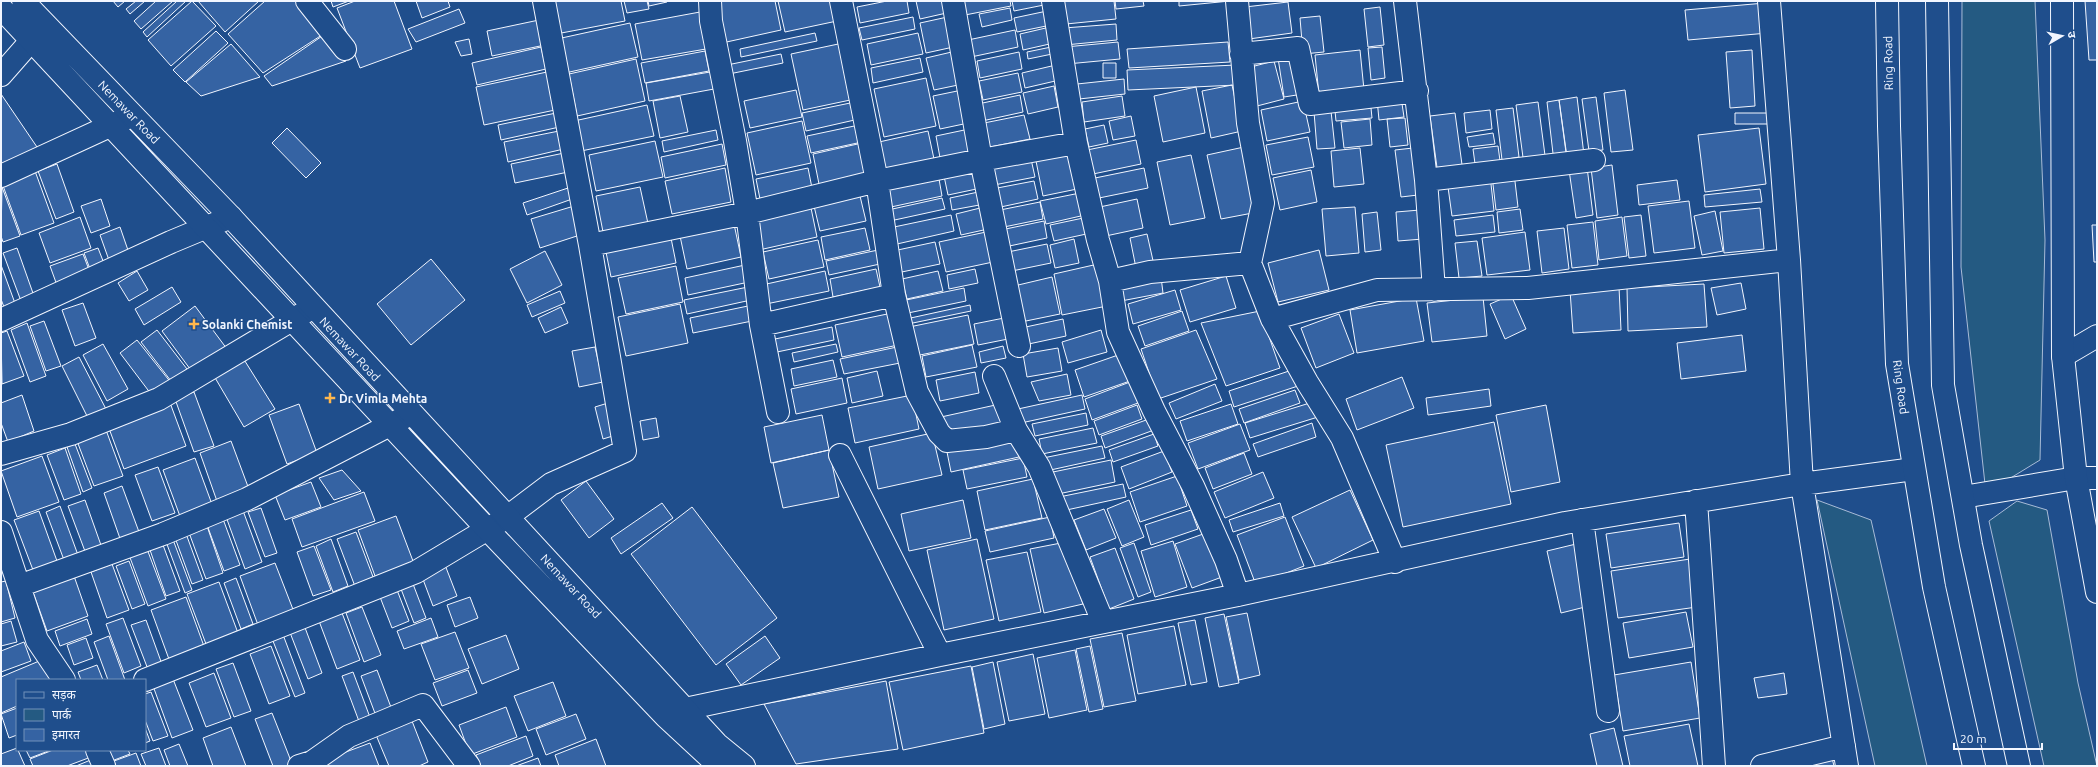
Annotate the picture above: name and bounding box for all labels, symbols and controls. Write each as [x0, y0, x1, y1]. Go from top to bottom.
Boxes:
north arrow [2042, 16, 2082, 56]
text: उ [2065, 30, 2078, 39]
street label: Ring Road [1881, 36, 1895, 90]
street label: Nemawar Road [96, 78, 162, 146]
street label: Nemawar Road [317, 315, 383, 383]
place label: Solanki Chemist [202, 318, 292, 331]
marker: Solanki Chemist [189, 319, 199, 329]
street label: Ring Road [1891, 359, 1911, 415]
marker: Dr Vimla Mehta [324, 392, 336, 404]
place label: Dr Vimla Mehta [339, 392, 427, 405]
street label: Nemawar Road [538, 552, 604, 620]
legend [16, 679, 146, 751]
text: सड़क [52, 688, 77, 702]
text: पार्क [52, 708, 72, 721]
scale bar [1954, 725, 2042, 751]
text: इमारत [52, 728, 81, 742]
text: 20 m [1960, 732, 1987, 745]

